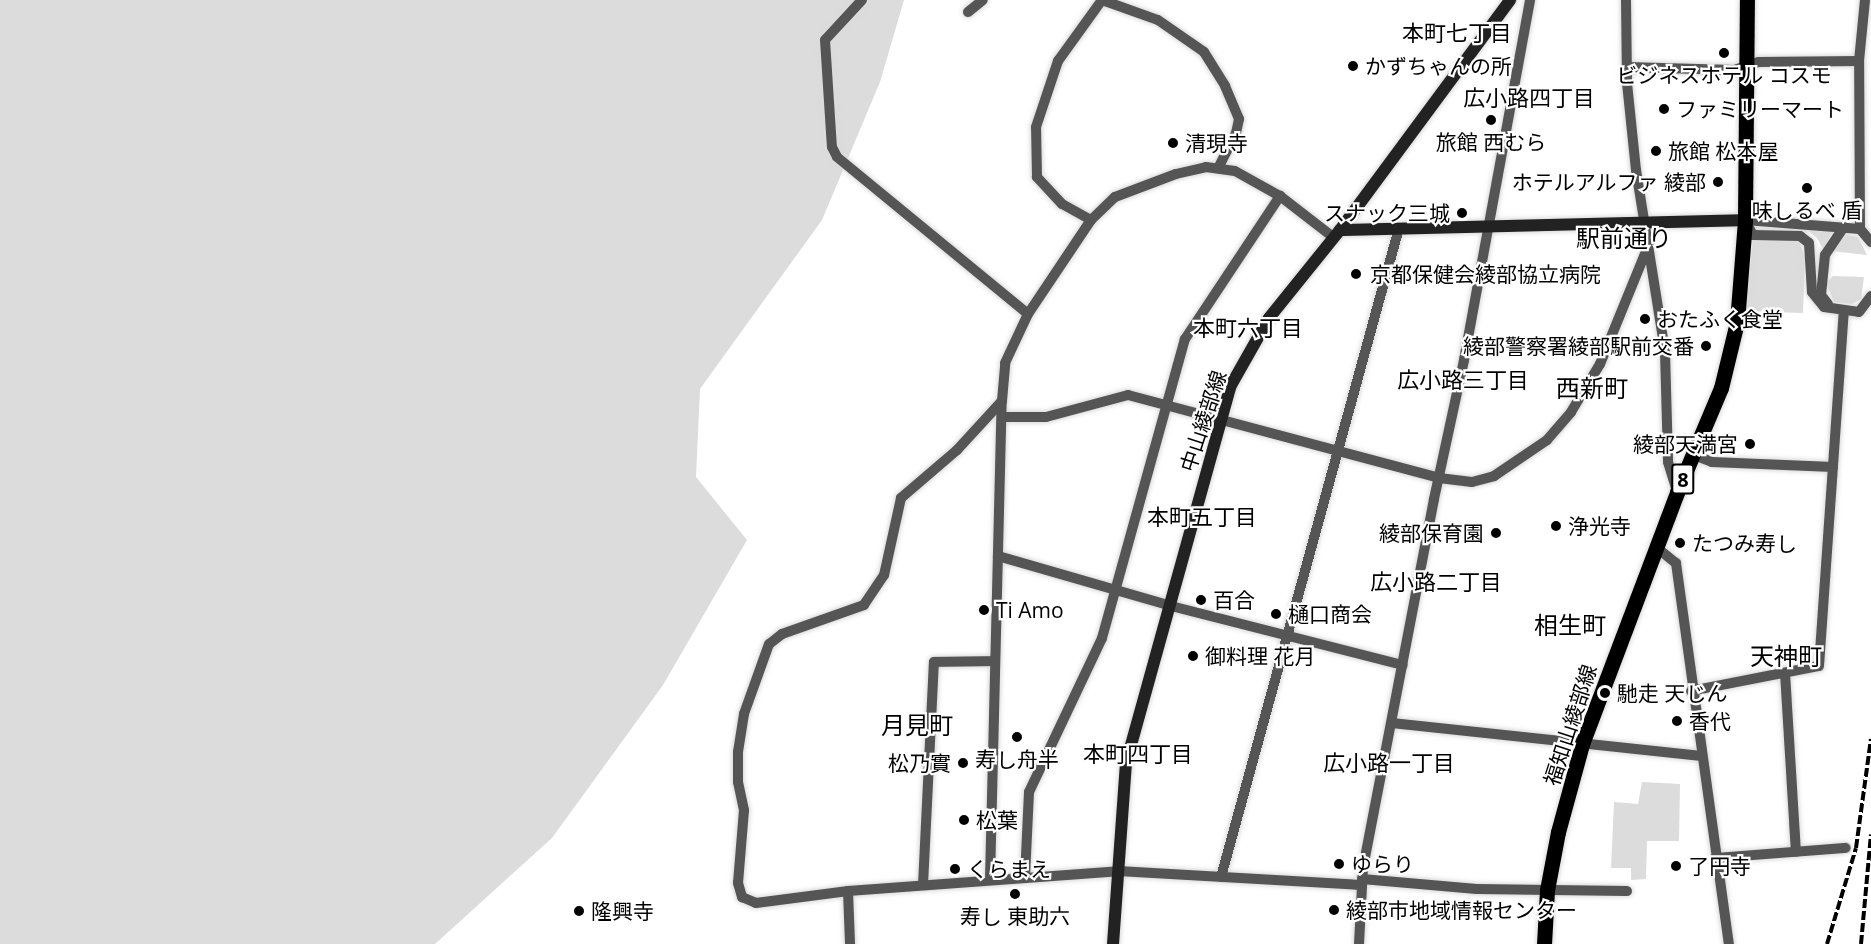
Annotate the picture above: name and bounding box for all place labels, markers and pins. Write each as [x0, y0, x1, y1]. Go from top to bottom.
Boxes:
marker: ビジネスホテル コスモ [1717, 46, 1731, 60]
place label: かずちゃんの所 [1365, 53, 1512, 79]
marker: かずちゃんの所 [1346, 59, 1360, 73]
place label: ビジネスホテル コスモ [1616, 62, 1832, 88]
place label: ファミリーマート [1676, 96, 1844, 122]
marker: ファミリーマート [1657, 102, 1671, 116]
marker: 旅館 西むら [1484, 113, 1498, 127]
place label: 旅館 西むら [1436, 129, 1546, 155]
place label: 清現寺 [1185, 130, 1248, 156]
marker: 清現寺 [1166, 136, 1180, 150]
place label: 旅館 松本屋 [1668, 138, 1778, 164]
marker: 旅館 松本屋 [1649, 144, 1663, 158]
place label: ホテルアルファ 綾部 [1512, 169, 1706, 195]
marker: ホテルアルファ 綾部 [1711, 175, 1725, 189]
marker: 味しるべ 盾 [1800, 181, 1814, 195]
place label: 味しるべ 盾 [1752, 197, 1862, 223]
place label: スナック三城 [1324, 200, 1450, 226]
marker: スナック三城 [1455, 206, 1469, 220]
place label: 京都保健会綾部協立病院 [1370, 261, 1601, 287]
marker: 京都保健会綾部協立病院 [1347, 265, 1365, 283]
place label: おたふく食堂 [1657, 306, 1783, 332]
marker: おたふく食堂 [1638, 312, 1652, 326]
place label: 綾部警察署綾部駅前交番 [1463, 333, 1694, 359]
marker: 綾部警察署綾部駅前交番 [1699, 339, 1713, 353]
place label: 綾部天満宮 [1633, 431, 1738, 457]
marker: 綾部天満宮 [1743, 437, 1757, 451]
place label: 浄光寺 [1568, 513, 1631, 539]
marker: 浄光寺 [1549, 519, 1563, 533]
place label: 綾部保育園 [1379, 520, 1484, 546]
marker: 綾部保育園 [1489, 526, 1503, 540]
place label: たつみ寿し [1692, 530, 1797, 556]
marker: たつみ寿し [1673, 536, 1687, 550]
place label: 百合 [1213, 587, 1255, 613]
marker: 百合 [1194, 593, 1208, 607]
place label: Ti Amo [996, 597, 1064, 623]
place label: 樋口商会 [1288, 601, 1372, 627]
marker: Ti Amo [977, 603, 991, 617]
marker: 樋口商会 [1269, 607, 1283, 621]
place label: 御料理 花月 [1205, 643, 1315, 669]
marker: 御料理 花月 [1186, 649, 1200, 663]
place label: 馳走 天じん [1617, 680, 1727, 706]
marker: 馳走 天じん [1598, 686, 1612, 700]
place label: 香代 [1689, 708, 1731, 734]
marker: 香代 [1670, 714, 1684, 728]
marker: 寿し舟半 [1010, 730, 1024, 744]
place label: 寿し舟半 [975, 746, 1059, 772]
place label: 松乃實 [888, 750, 951, 776]
marker: 松乃實 [956, 756, 970, 770]
place label: 松葉 [976, 807, 1018, 833]
marker: 松葉 [957, 813, 971, 827]
place label: ゆらり [1351, 851, 1414, 877]
place label: 了円寺 [1688, 853, 1751, 879]
place label: くらまえ [967, 856, 1051, 882]
marker: ゆらり [1332, 857, 1346, 871]
marker: 了円寺 [1669, 859, 1683, 873]
marker: くらまえ [948, 862, 962, 876]
marker: 寿し 東助六 [1008, 887, 1022, 901]
place label: 綾部市地域情報センター [1346, 897, 1577, 923]
place label: 隆興寺 [591, 898, 654, 924]
place label: 寿し 東助六 [960, 903, 1070, 929]
marker: 綾部市地域情報センター [1327, 903, 1341, 917]
marker: 隆興寺 [572, 904, 586, 918]

